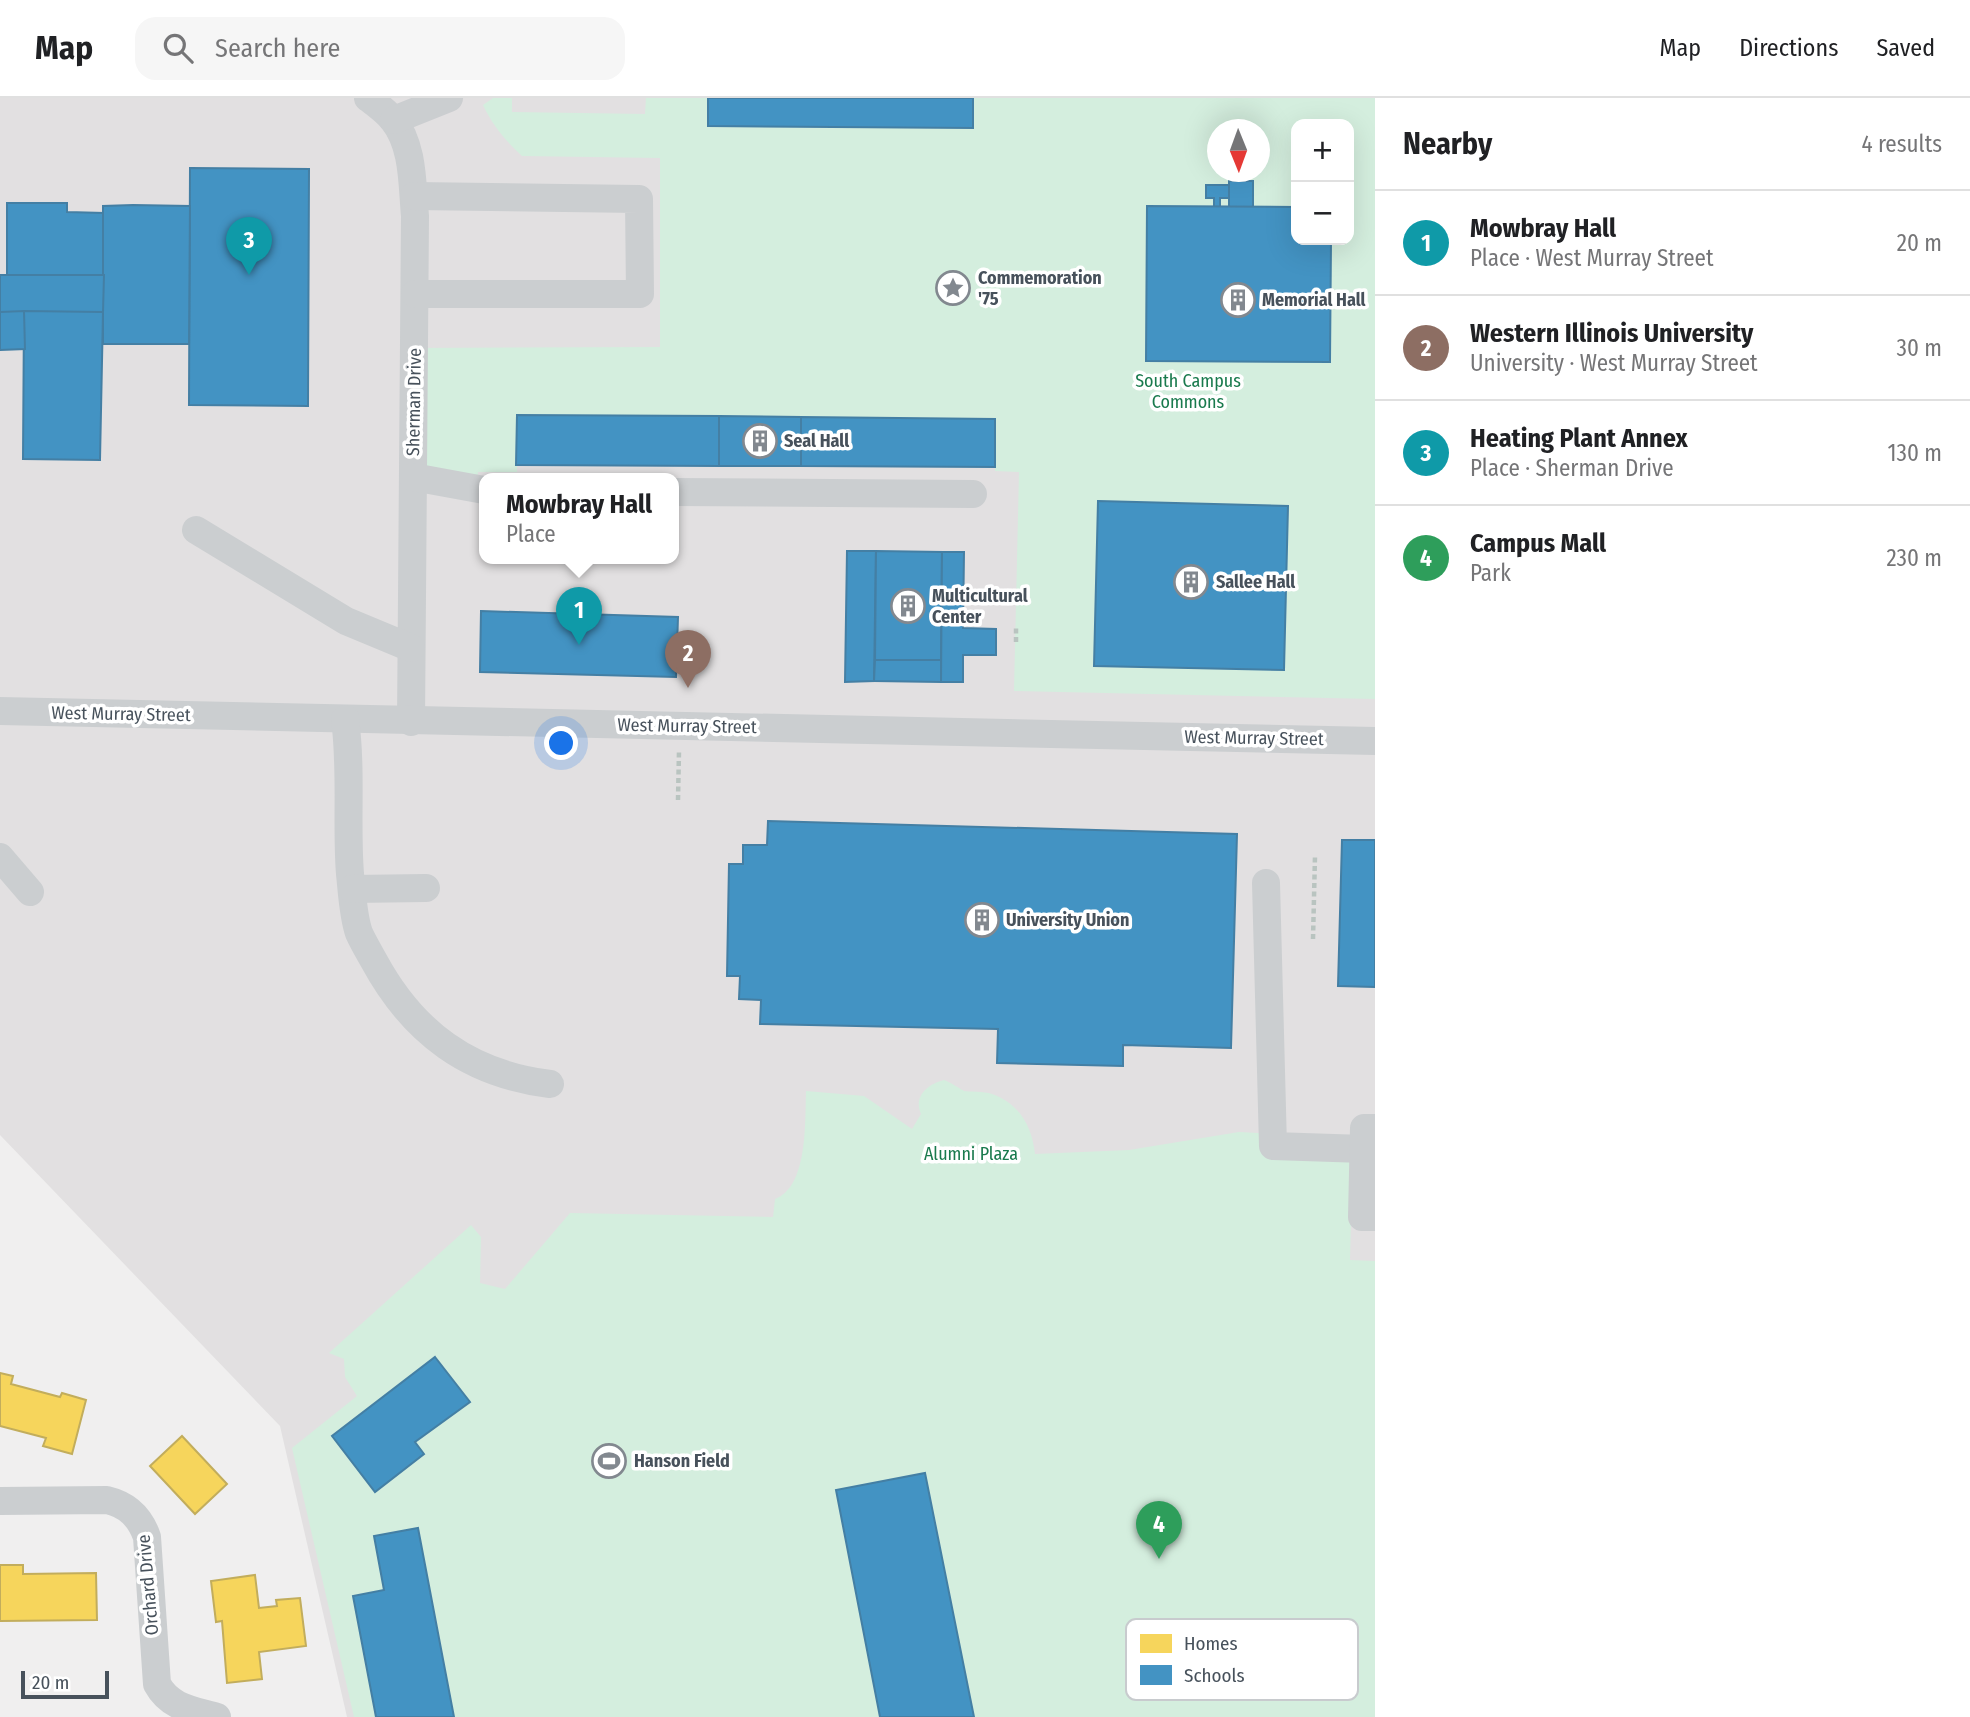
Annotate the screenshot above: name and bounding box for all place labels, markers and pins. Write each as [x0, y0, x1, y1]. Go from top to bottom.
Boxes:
pin: 3 [226, 217, 272, 275]
place label: Commemoration '75 [978, 267, 1102, 310]
place icon: Commemoration '75 [934, 269, 972, 307]
building icon: Memorial Hall [1219, 281, 1257, 319]
place label: Memorial Hall [1262, 289, 1366, 311]
building icon: Seal Hall [741, 422, 779, 460]
place label: Seal Hall [784, 430, 849, 452]
building icon: Sallee Hall [1172, 563, 1210, 601]
place label: Sallee Hall [1216, 571, 1295, 593]
place label: Multicultural Center [932, 585, 1028, 628]
pin: 1 [556, 587, 602, 645]
building icon: Multicultural Center [889, 587, 927, 625]
pin: 2 [665, 630, 711, 688]
building icon: University Union [963, 901, 1001, 939]
place label: University Union [1006, 909, 1129, 931]
sports icon: Hanson Field [590, 1442, 628, 1480]
place label: Hanson Field [634, 1450, 730, 1472]
pin: 4 [1136, 1501, 1182, 1559]

